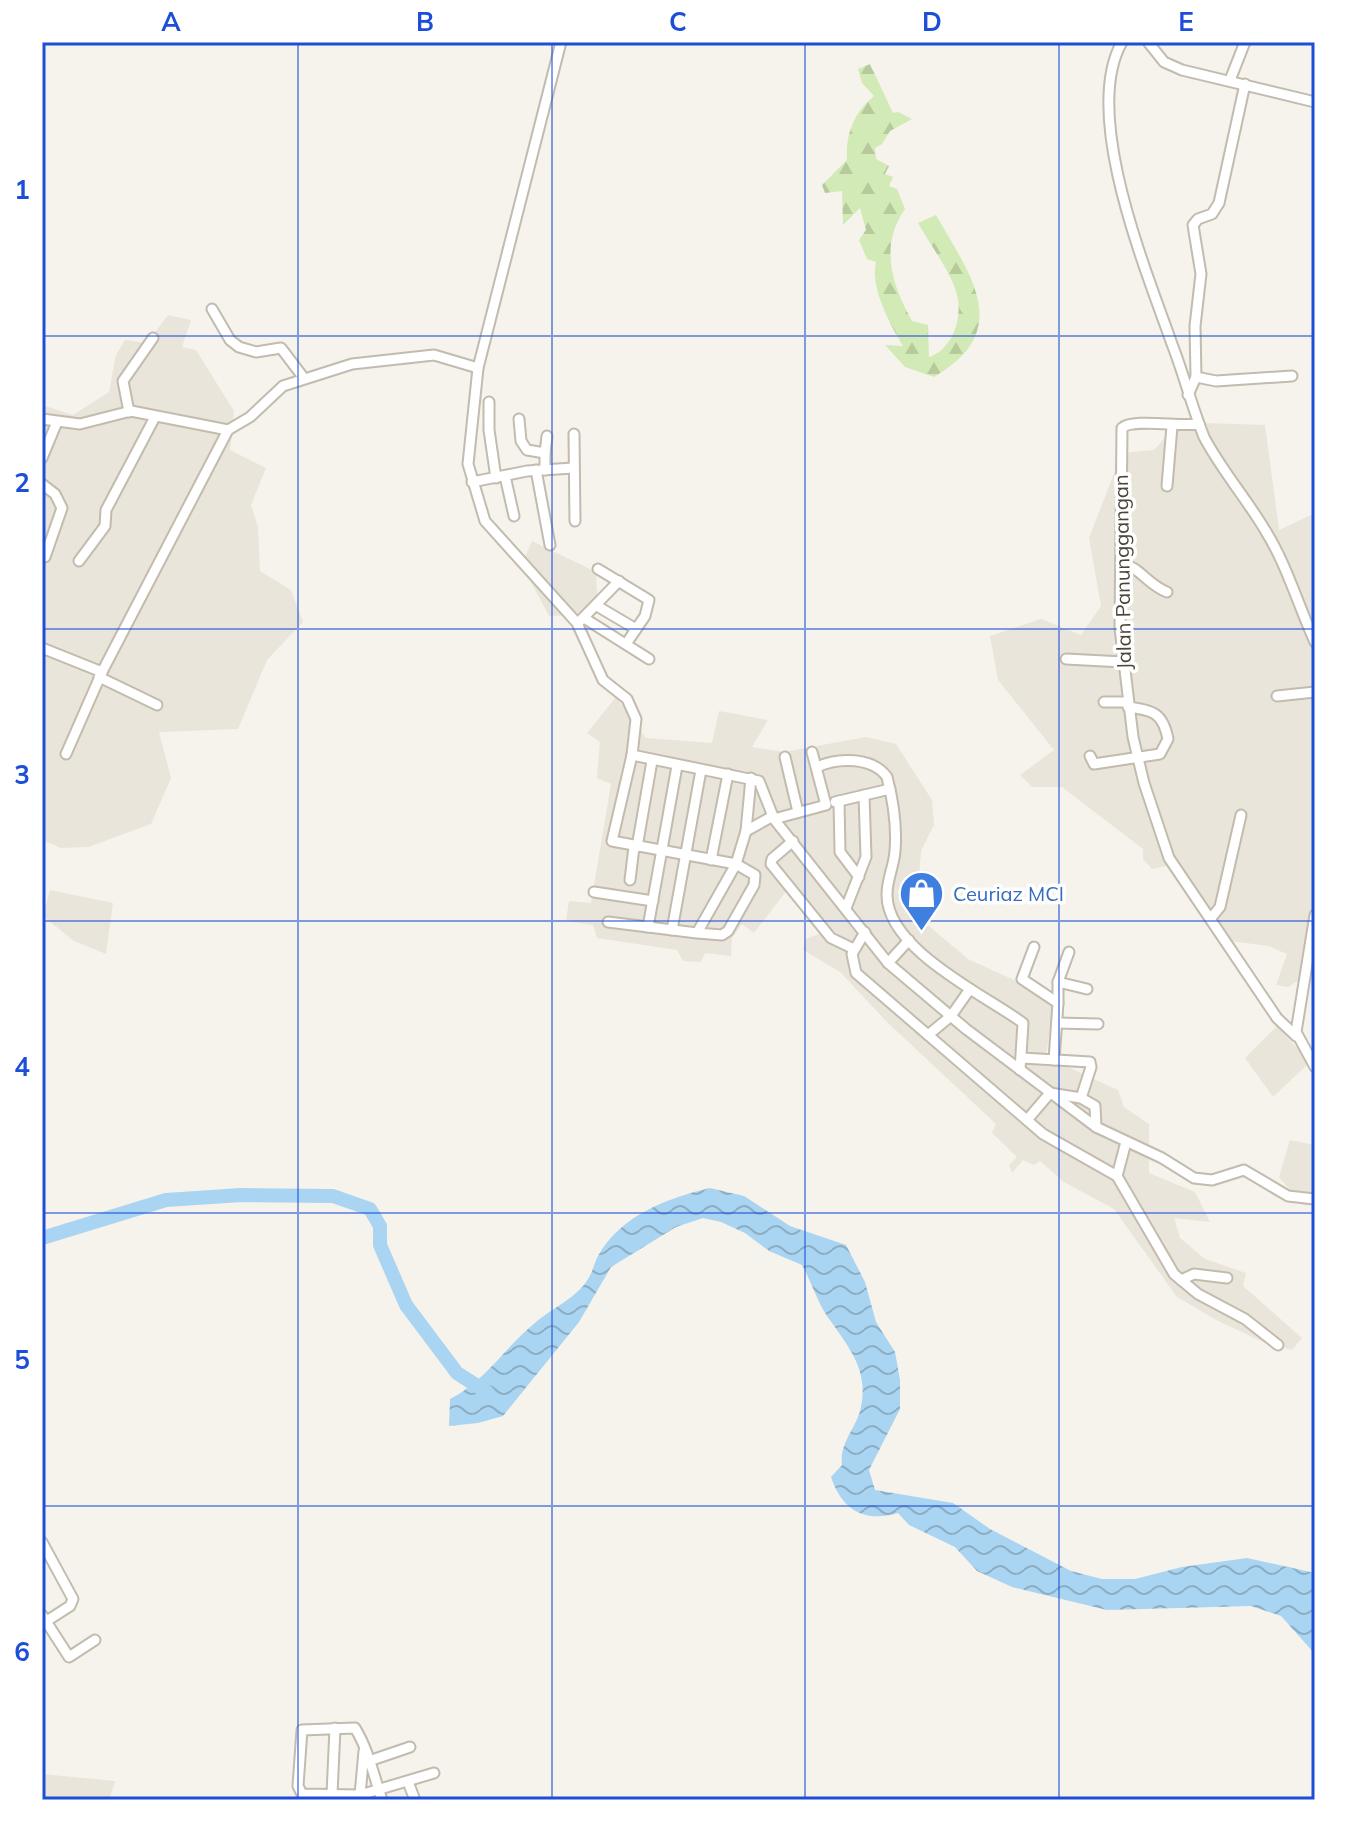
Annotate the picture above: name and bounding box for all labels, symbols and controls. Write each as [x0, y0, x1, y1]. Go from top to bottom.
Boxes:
text: A [161, 5, 181, 38]
text: B [416, 5, 434, 38]
text: C [669, 5, 687, 38]
text: D [922, 5, 942, 38]
text: E [1178, 5, 1194, 38]
text: 1 [14, 173, 30, 206]
text: 2 [14, 466, 30, 499]
street label: Jalan Panunggangan [1108, 474, 1136, 670]
text: 3 [14, 758, 30, 791]
shop icon: Ceuriaz MCI [898, 869, 946, 932]
place label: Ceuriaz MCI [953, 881, 1064, 906]
text: 4 [14, 1050, 30, 1083]
text: 5 [14, 1343, 30, 1376]
text: 6 [14, 1635, 30, 1668]

